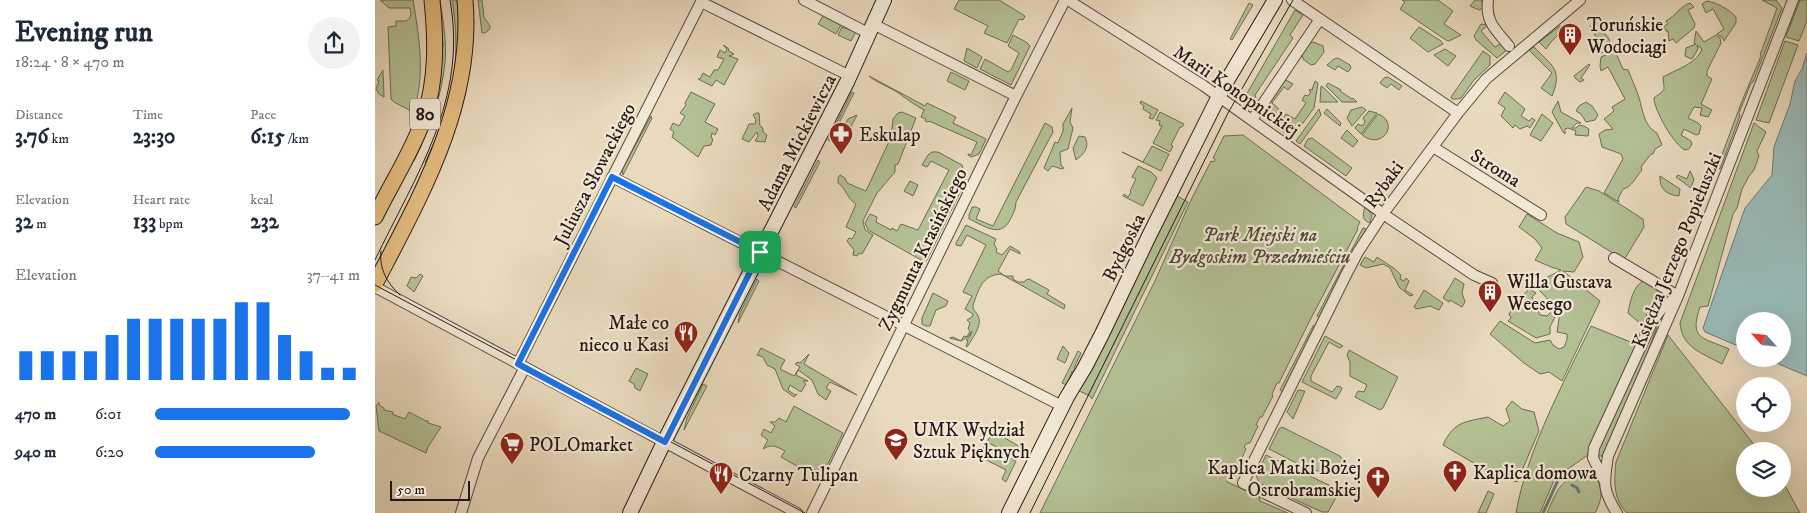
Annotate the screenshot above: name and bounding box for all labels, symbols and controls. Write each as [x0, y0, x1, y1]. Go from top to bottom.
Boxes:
place label: Toruńskie Wodociągi [1586, 14, 1667, 59]
text: Evening run [15, 15, 153, 50]
button: share [308, 17, 360, 69]
building icon: Toruńskie Wodociągi [1557, 22, 1583, 56]
street label: Marii Konopnickiej [1169, 41, 1304, 142]
text: 18:24 · 8 × 470 m [15, 52, 125, 72]
street label: Adama Mickiewicza [753, 71, 842, 215]
road number: 80 [410, 98, 440, 130]
street label: Juliusza Słowackiego [549, 100, 641, 252]
text: Distance [15, 106, 63, 124]
text: Time [133, 106, 163, 124]
text: Pace [250, 106, 276, 124]
pharmacy icon: Eskulap [828, 121, 854, 155]
text: 3.76 [15, 124, 48, 150]
text: 23:30 [133, 124, 175, 150]
text: 6:15 [250, 124, 285, 150]
place label: Eskulap [859, 124, 921, 147]
text: km [48, 130, 69, 148]
text: /km [285, 130, 309, 148]
street label: Stroma [1466, 144, 1525, 193]
street label: Księdza Jerzego Popiełuszki [1628, 149, 1727, 352]
street label: Rybaki [1359, 157, 1409, 213]
street label: Zygmunta Krasińskiego [874, 165, 973, 335]
text: Elevation [15, 191, 69, 209]
text: Heart rate [133, 191, 190, 209]
text: kcal [250, 191, 273, 209]
text: 32 [15, 209, 33, 235]
text: 133 [133, 209, 156, 235]
text: 232 [250, 209, 279, 235]
street label: Bydgoska [1098, 210, 1151, 285]
text: m [33, 215, 47, 233]
text: bpm [156, 215, 183, 233]
park label: Park Miejski na Bydgoskim Przedmieściu [1168, 224, 1351, 269]
pin [739, 231, 781, 273]
icon: arrive [746, 238, 774, 266]
text: Elevation [15, 265, 77, 285]
text: 37–41 m [307, 265, 360, 285]
place label: Willa Gustava Weesego [1506, 271, 1612, 316]
building icon: Willa Gustava Weesego [1477, 279, 1503, 313]
place label: Małe co nieco u Kasi [579, 312, 669, 357]
north arrow [1736, 312, 1791, 368]
map controls [1736, 312, 1791, 497]
restaurant icon: Małe co nieco u Kasi [673, 320, 699, 354]
button: locate [1736, 377, 1791, 432]
text: 470 m [15, 404, 56, 424]
text: 6:01 [95, 404, 122, 424]
place label: UMK Wydział Sztuk Pięknych [913, 419, 1030, 464]
school or university icon: UMK Wydział Sztuk Pięknych [883, 427, 909, 461]
supermarket icon: POLOmarket [499, 431, 525, 465]
place label: POLOmarket [529, 434, 633, 457]
text: 940 m [15, 442, 56, 462]
text: 6:20 [95, 442, 124, 462]
button: layers [1736, 442, 1791, 497]
place label: Kaplica Matki Bożej Ostrobramskiej [1207, 457, 1361, 502]
church icon: Kaplica domowa [1442, 459, 1468, 493]
restaurant icon: Czarny Tulipan [708, 461, 734, 495]
place label: Kaplica domowa [1473, 462, 1597, 485]
place label: Czarny Tulipan [739, 464, 858, 487]
church icon: Kaplica Matki Bożej Ostrobramskiej [1365, 465, 1391, 499]
scale bar [390, 478, 470, 501]
text: 50 m [397, 481, 425, 499]

